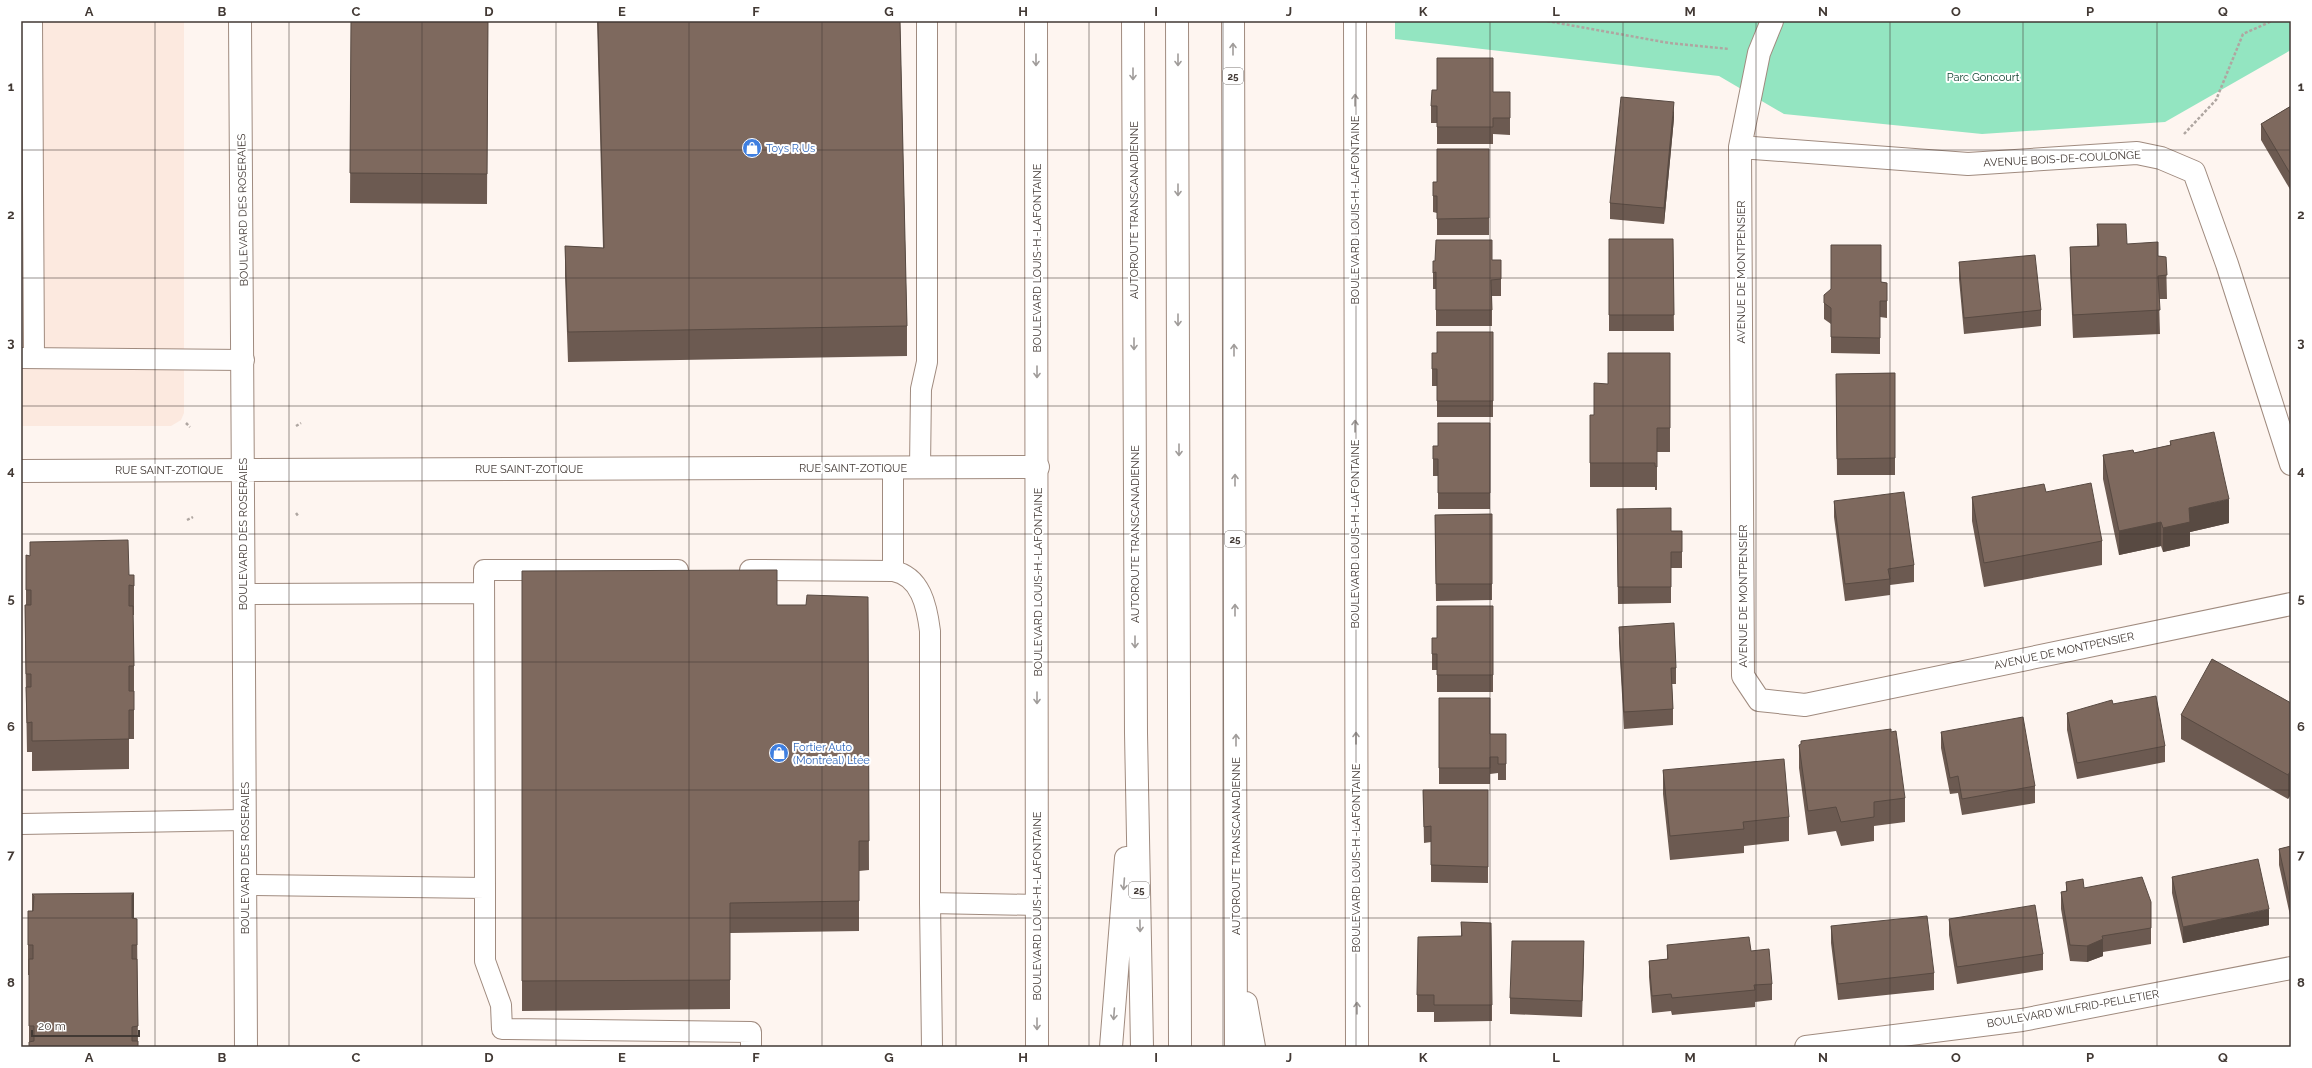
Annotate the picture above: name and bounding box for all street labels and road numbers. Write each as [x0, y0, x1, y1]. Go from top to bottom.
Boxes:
road number: 25 [1223, 68, 1243, 84]
street label: BOULEVARD LOUIS-H.-LAFONTAINE [1349, 115, 1362, 304]
street label: AUTOROUTE TRANSCANADIENNE [1128, 121, 1141, 299]
street label: BOULEVARD DES ROSERAIES [235, 133, 251, 286]
street label: AVENUE BOIS-DE-COULONGE [1983, 148, 2141, 170]
street label: BOULEVARD LOUIS-H.-LAFONTAINE [1031, 163, 1044, 352]
street label: AVENUE DE MONTPENSIER [1735, 200, 1748, 344]
street label: BOULEVARD LOUIS-H.-LAFONTAINE [1349, 439, 1362, 628]
street label: AUTOROUTE TRANSCANADIENNE [1129, 445, 1142, 623]
street label: BOULEVARD DES ROSERAIES [237, 457, 250, 610]
street label: RUE SAINT-ZOTIQUE [799, 462, 907, 475]
street label: RUE SAINT-ZOTIQUE [475, 463, 583, 476]
street label: RUE SAINT-ZOTIQUE [115, 464, 223, 477]
street label: BOULEVARD LOUIS-H.-LAFONTAINE [1032, 487, 1045, 676]
street label: AVENUE DE MONTPENSIER [1737, 524, 1750, 668]
road number: 25 [1225, 531, 1245, 547]
street label: AVENUE DE MONTPENSIER [1993, 630, 2135, 672]
street label: AUTOROUTE TRANSCANADIENNE [1230, 757, 1243, 935]
street label: BOULEVARD LOUIS-H.-LAFONTAINE [1350, 763, 1363, 952]
street label: BOULEVARD DES ROSERAIES [239, 781, 252, 934]
street label: BOULEVARD LOUIS-H.-LAFONTAINE [1031, 811, 1044, 1000]
road number: 25 [1129, 882, 1149, 898]
street label: BOULEVARD WILFRID-PELLETIER [1986, 987, 2160, 1031]

